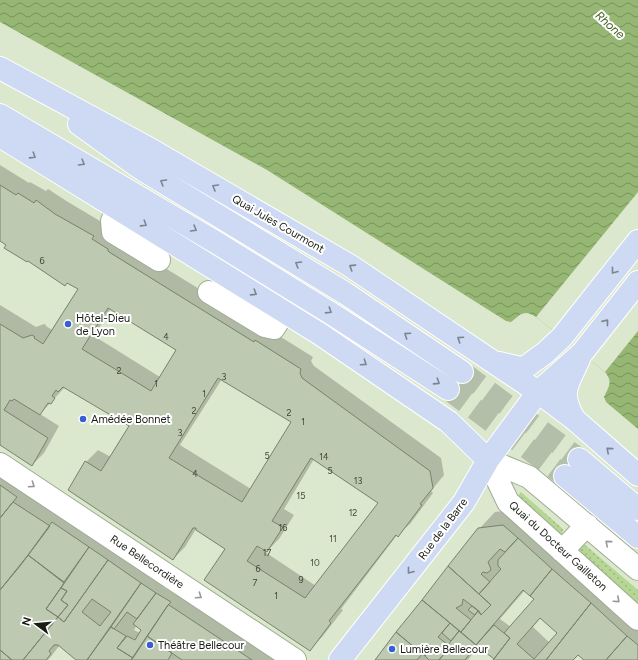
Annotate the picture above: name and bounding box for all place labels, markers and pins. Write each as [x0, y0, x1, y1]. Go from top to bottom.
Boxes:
place label: Hôtel-Dieu de Lyon [76, 312, 130, 338]
marker: Hôtel-Dieu de Lyon [63, 319, 73, 329]
place label: Amédée Bonnet [91, 413, 171, 426]
marker: Amédée Bonnet [78, 414, 88, 424]
place label: Théâtre Bellecour [158, 639, 244, 652]
marker: Théâtre Bellecour [145, 640, 155, 650]
place label: Lumière Bellecour [400, 643, 488, 656]
marker: Lumière Bellecour [387, 644, 397, 654]

